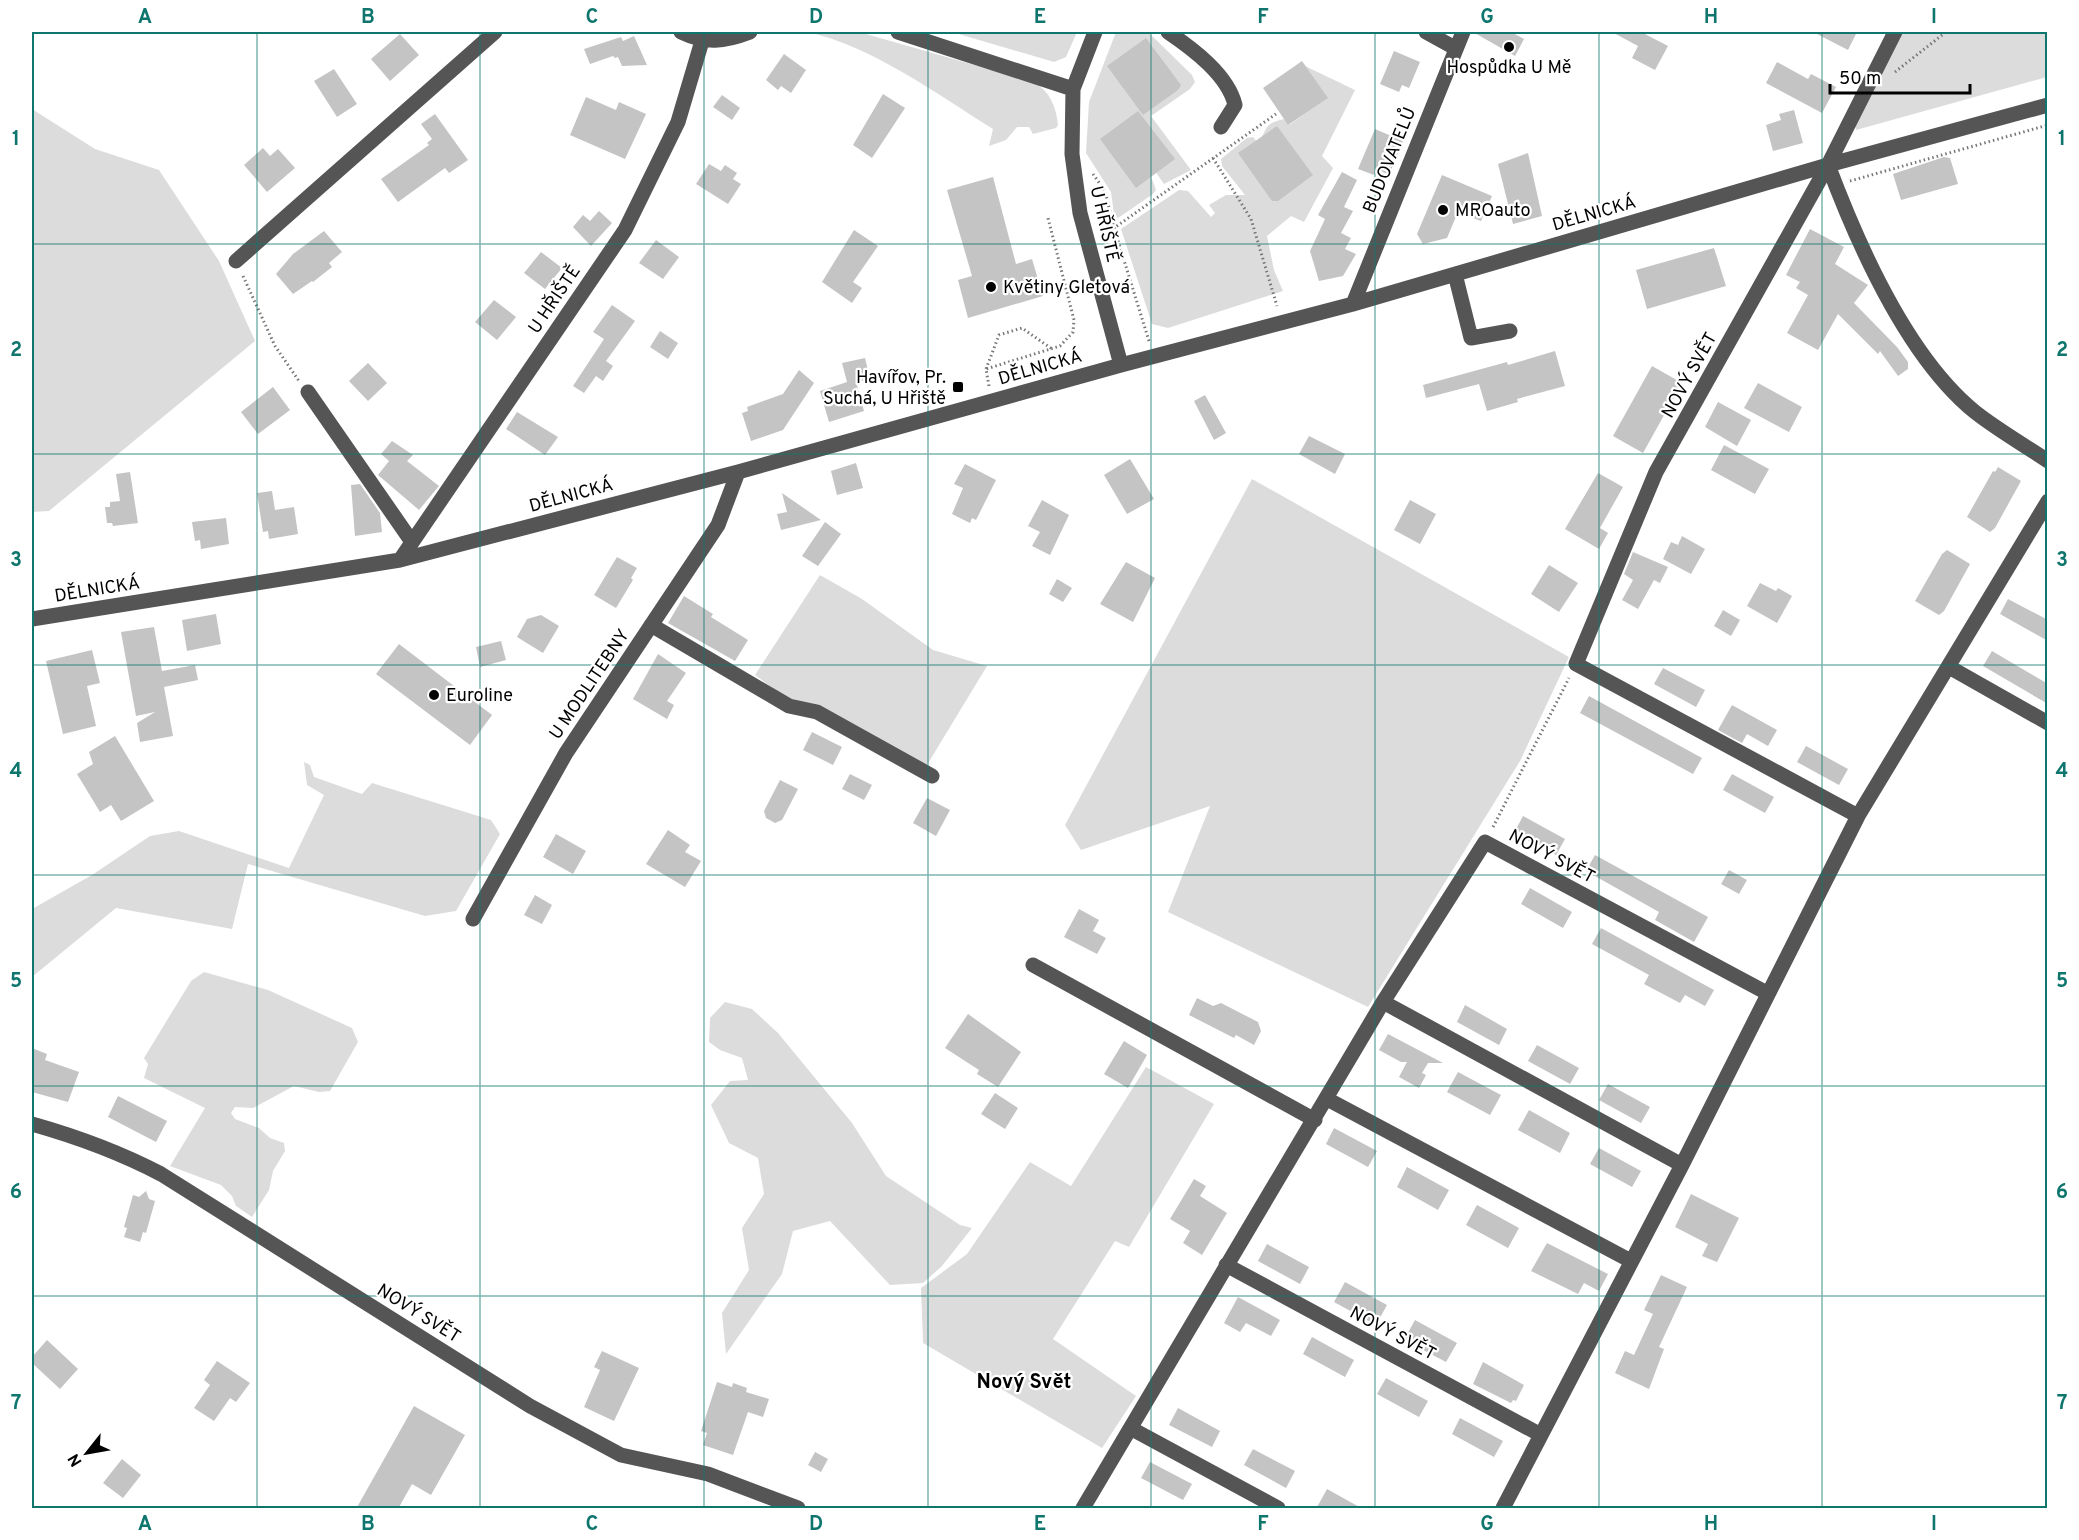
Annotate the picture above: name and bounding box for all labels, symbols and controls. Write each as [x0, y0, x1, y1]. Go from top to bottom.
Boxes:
text: A [138, 5, 152, 31]
text: B [361, 5, 375, 31]
text: C [586, 5, 598, 31]
text: D [809, 5, 823, 31]
text: E [1034, 5, 1046, 31]
text: F [1257, 5, 1269, 31]
text: G [1480, 5, 1494, 31]
text: H [1704, 5, 1718, 31]
text: I [1931, 5, 1937, 31]
marker: Hospůdka U Mě [1502, 40, 1516, 54]
place label: Hospůdka U Mě [1446, 57, 1572, 80]
scale bar [1830, 57, 1970, 95]
text: 50 m [1839, 68, 1881, 91]
street label: BUDOVATELŮ [1356, 103, 1422, 217]
text: 1 [12, 127, 20, 153]
text: 1 [2058, 127, 2066, 153]
street label: U HŘIŠTĚ [1084, 183, 1125, 265]
street label: DĚLNICKÁ [1549, 190, 1639, 237]
place label: MROauto [1455, 200, 1530, 223]
marker: MROauto [1436, 203, 1450, 217]
street label: U HŘIŠTĚ [522, 260, 587, 339]
place label: Květiny Gletová [1003, 277, 1130, 300]
marker: Květiny Gletová [984, 280, 998, 294]
street label: NOVÝ SVĚT [1656, 328, 1723, 423]
text: 2 [10, 338, 22, 364]
text: 2 [2056, 338, 2068, 364]
street label: DĚLNICKÁ [995, 344, 1085, 391]
place label: Havířov, Pr. Suchá, U Hřiště [823, 367, 946, 411]
marker: Havířov, Pr. Suchá, U Hřiště [951, 380, 965, 394]
street label: DĚLNICKÁ [526, 472, 616, 519]
text: 3 [10, 548, 22, 574]
text: 3 [2056, 548, 2068, 574]
street label: DĚLNICKÁ [53, 570, 142, 609]
street label: U MODLITEBNY [545, 625, 636, 744]
place label: Euroline [446, 685, 513, 708]
marker: Euroline [427, 688, 441, 702]
text: 4 [10, 759, 22, 785]
text: 4 [2056, 759, 2068, 785]
street label: NOVÝ SVĚT [1504, 823, 1599, 890]
text: 5 [10, 969, 22, 995]
text: 5 [2056, 969, 2068, 995]
text: 6 [10, 1180, 22, 1206]
text: 6 [2056, 1180, 2068, 1206]
street label: NOVÝ SVĚT [372, 1278, 465, 1349]
street label: NOVÝ SVĚT [1345, 1300, 1440, 1367]
district label: Nový Svět [977, 1370, 1072, 1396]
text: 7 [11, 1391, 21, 1417]
text: 7 [2057, 1391, 2067, 1417]
north arrow [57, 1423, 117, 1483]
text: N [64, 1450, 87, 1470]
text: A [138, 1512, 152, 1538]
text: B [361, 1512, 375, 1538]
text: C [586, 1512, 598, 1538]
text: D [809, 1512, 823, 1538]
text: E [1034, 1512, 1046, 1538]
text: F [1257, 1512, 1269, 1538]
text: G [1480, 1512, 1494, 1538]
text: H [1704, 1512, 1718, 1538]
text: I [1931, 1512, 1937, 1538]

